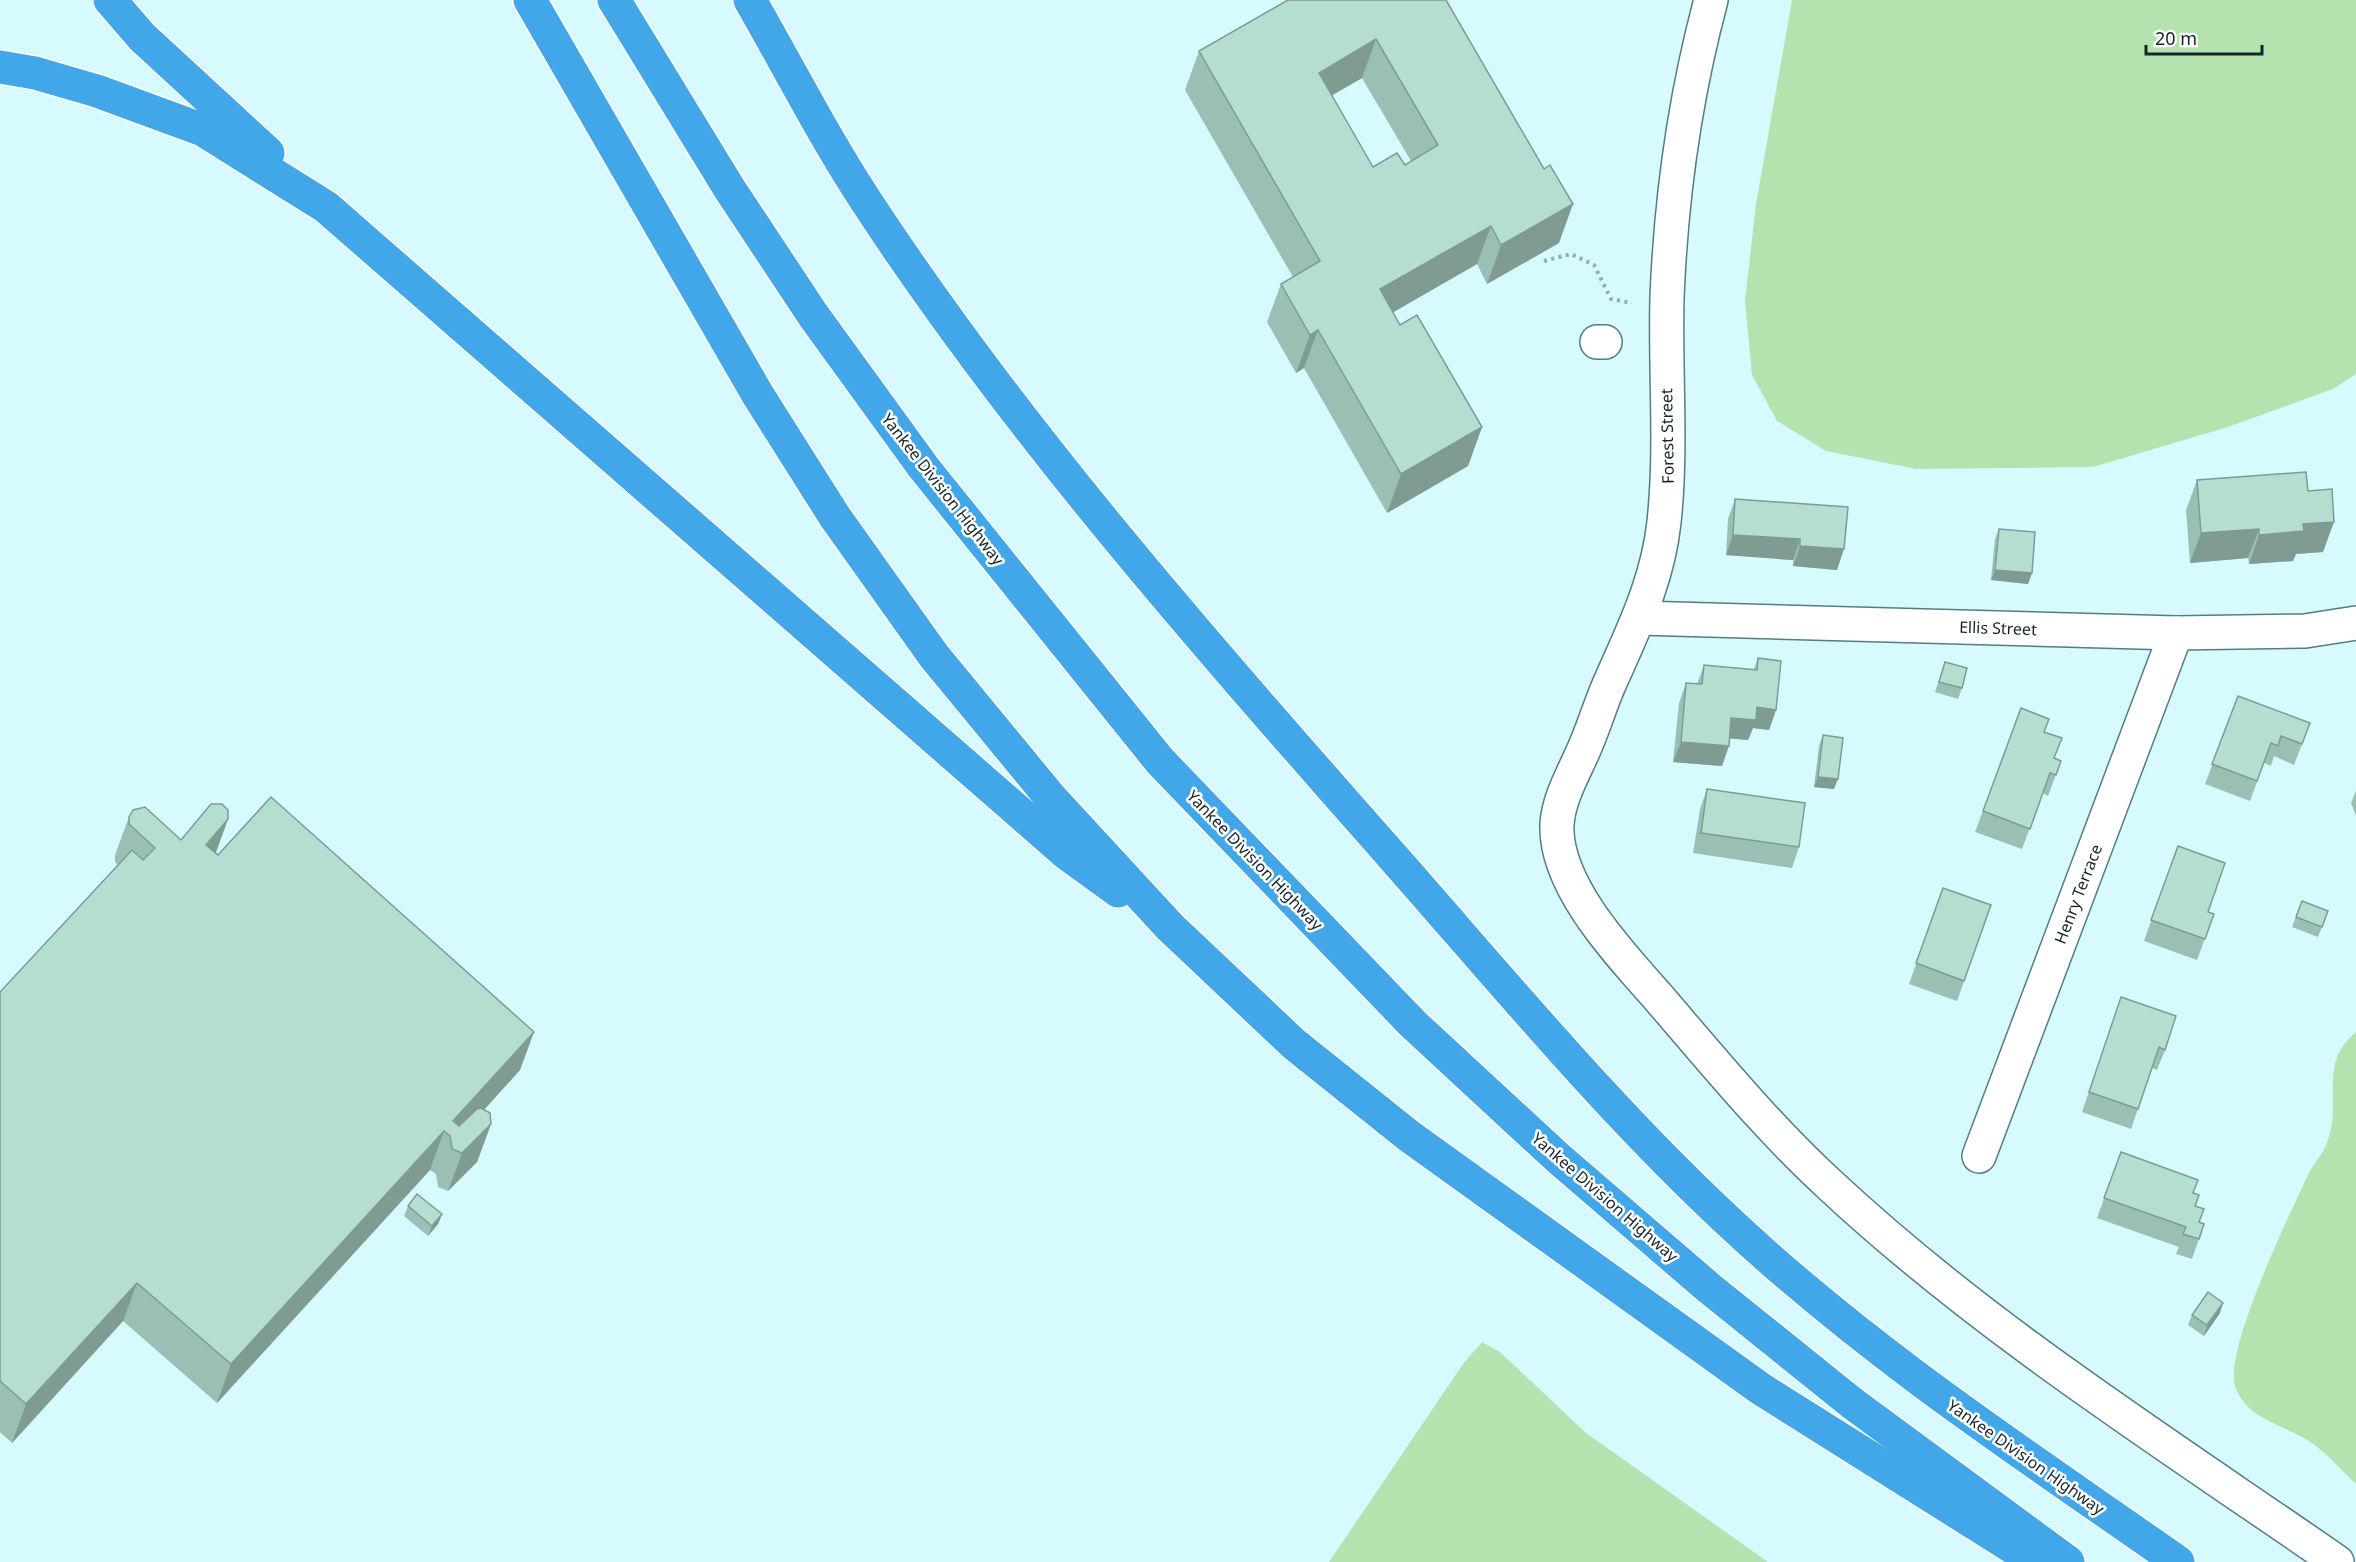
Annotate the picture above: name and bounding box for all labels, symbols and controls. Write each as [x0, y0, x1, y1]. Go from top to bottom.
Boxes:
scale bar [2146, 18, 2262, 56]
text: 20 m [2155, 26, 2197, 50]
street label: Forest Street [1655, 388, 1679, 484]
street label: Yankee Division Highway [877, 409, 1010, 570]
street label: Ellis Street [1959, 616, 2037, 640]
street label: Yankee Division Highway [1182, 785, 1328, 935]
street label: Henry Terrace [2049, 841, 2107, 947]
street label: Yankee Division Highway [1527, 1127, 1683, 1267]
street label: Yankee Division Highway [1943, 1394, 2110, 1520]

